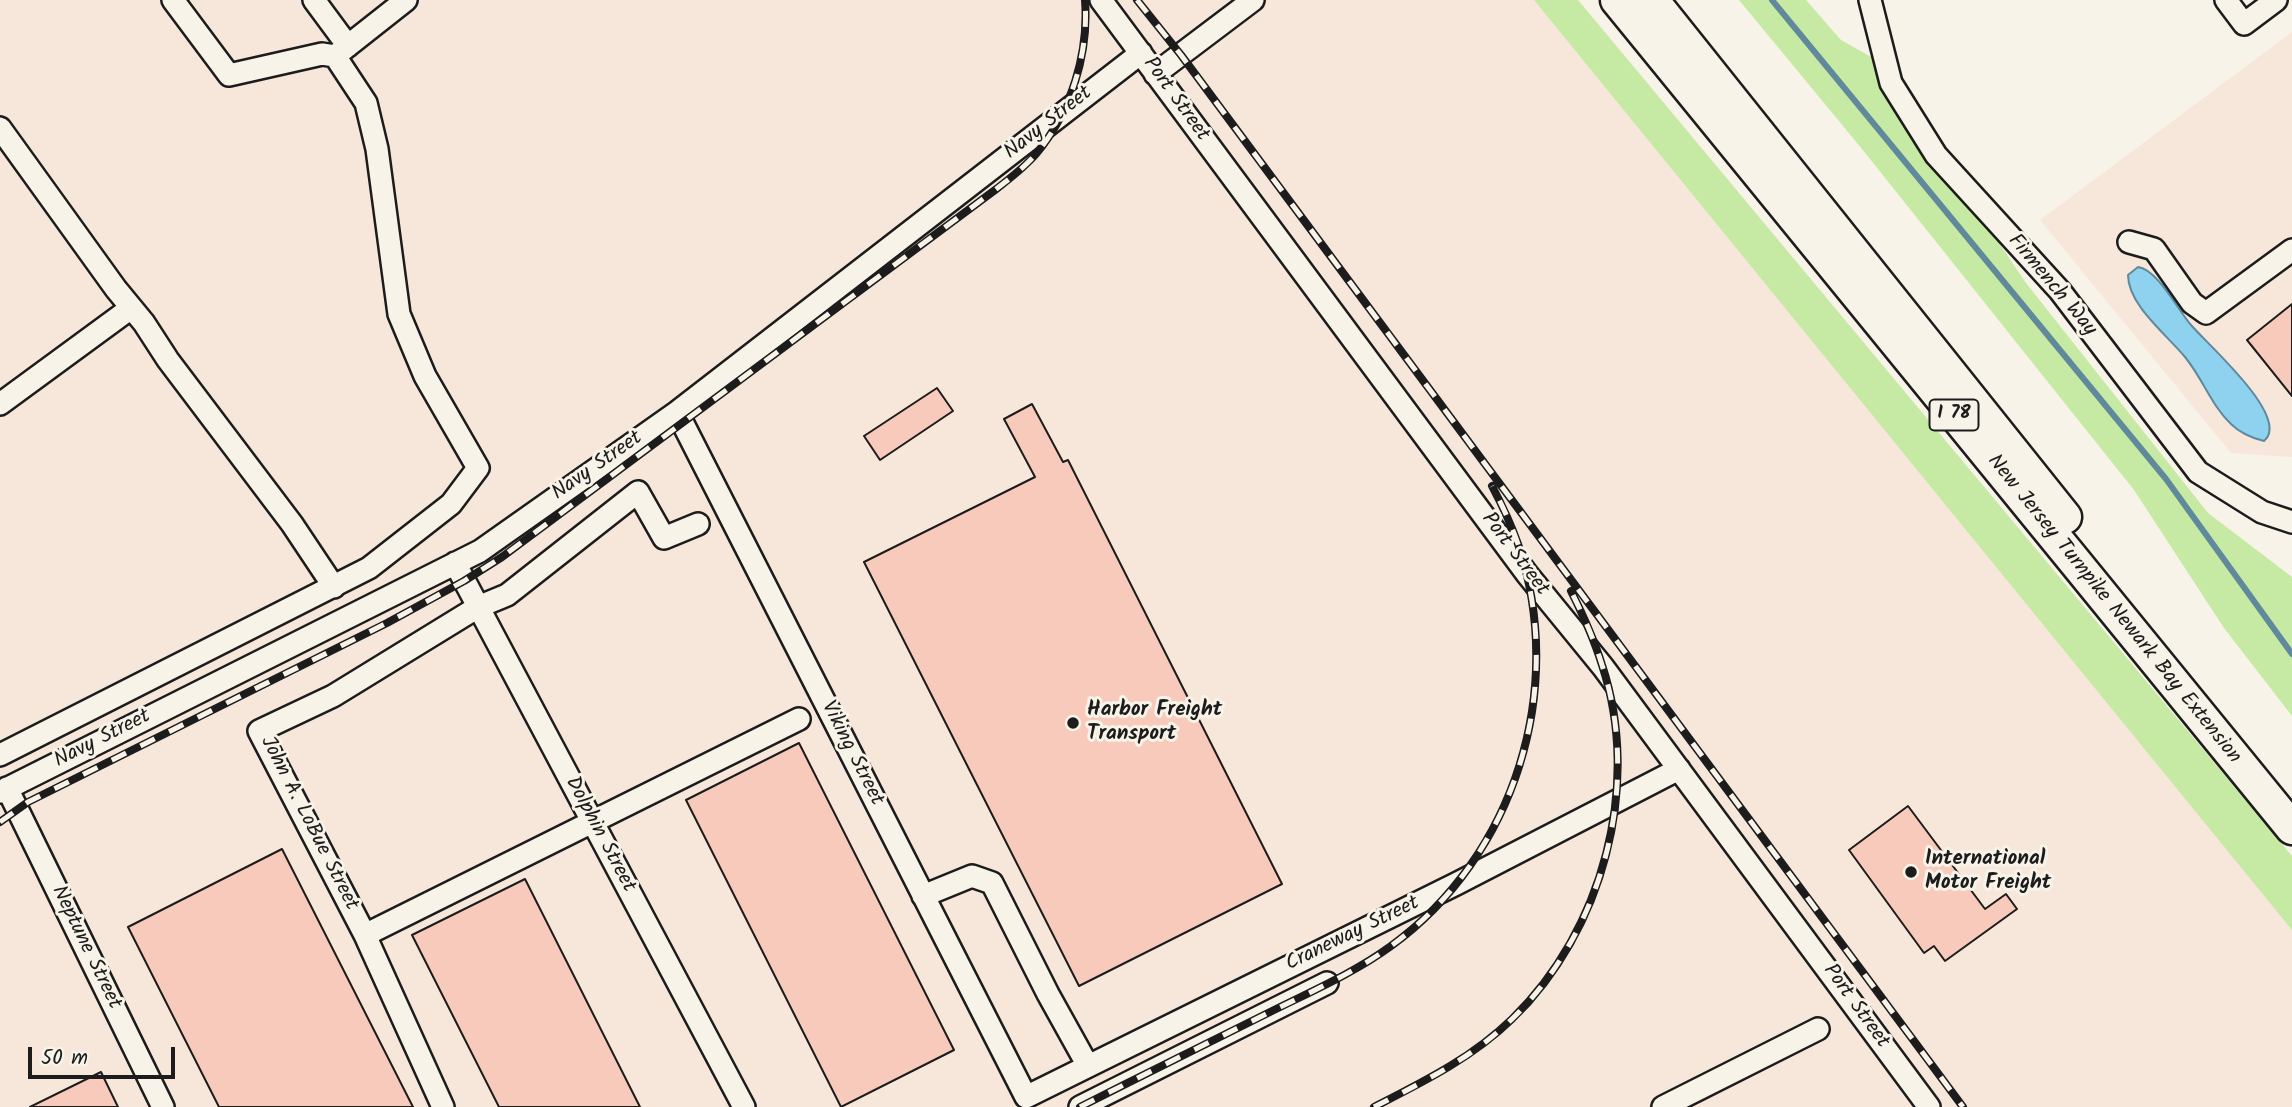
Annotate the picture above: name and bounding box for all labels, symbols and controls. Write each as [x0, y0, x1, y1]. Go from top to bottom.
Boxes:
street label: Port Street [1136, 53, 1214, 147]
street label: Navy Street [1000, 82, 1098, 166]
street label: Firmench Way [2001, 230, 2101, 342]
road number: I 78 [1930, 400, 1979, 430]
street label: Navy Street [548, 427, 648, 507]
street label: New Jersey Turnpike Newark Bay Extension [1980, 450, 2246, 770]
street label: Port Street [1475, 508, 1553, 602]
street label: Viking Street [814, 698, 888, 810]
place label: Harbor Freight Transport [1087, 698, 1222, 748]
street label: Navy Street [51, 705, 155, 775]
marker: Harbor Freight Transport [1065, 715, 1081, 731]
street label: John A. LoBue Street [253, 733, 363, 915]
street label: Dolphin Street [558, 773, 640, 897]
place label: International Motor Freight [1925, 847, 2051, 897]
marker: International Motor Freight [1903, 864, 1919, 880]
street label: Neptune Street [44, 882, 126, 1014]
street label: Craneway Street [1282, 892, 1424, 978]
street label: Port Street [1816, 960, 1894, 1054]
scale bar [32, 1034, 178, 1078]
text: 50 m [41, 1042, 88, 1075]

